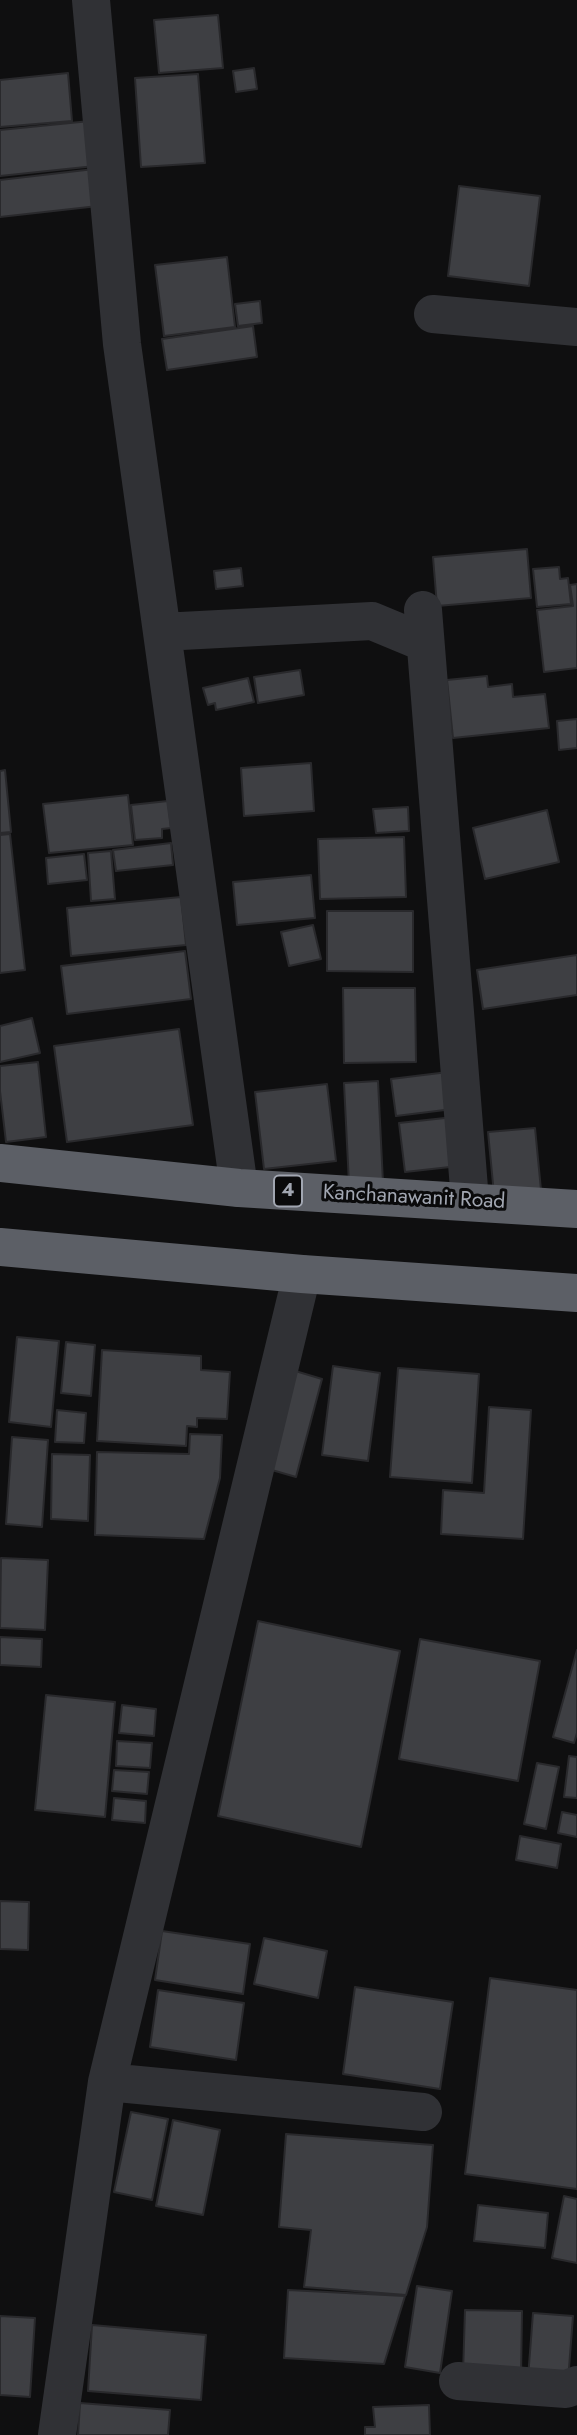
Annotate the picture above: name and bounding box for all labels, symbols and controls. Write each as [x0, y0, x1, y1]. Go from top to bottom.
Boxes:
road number: 4 [274, 1176, 302, 1206]
street label: Kanchanawanit Road [322, 1181, 506, 1215]

